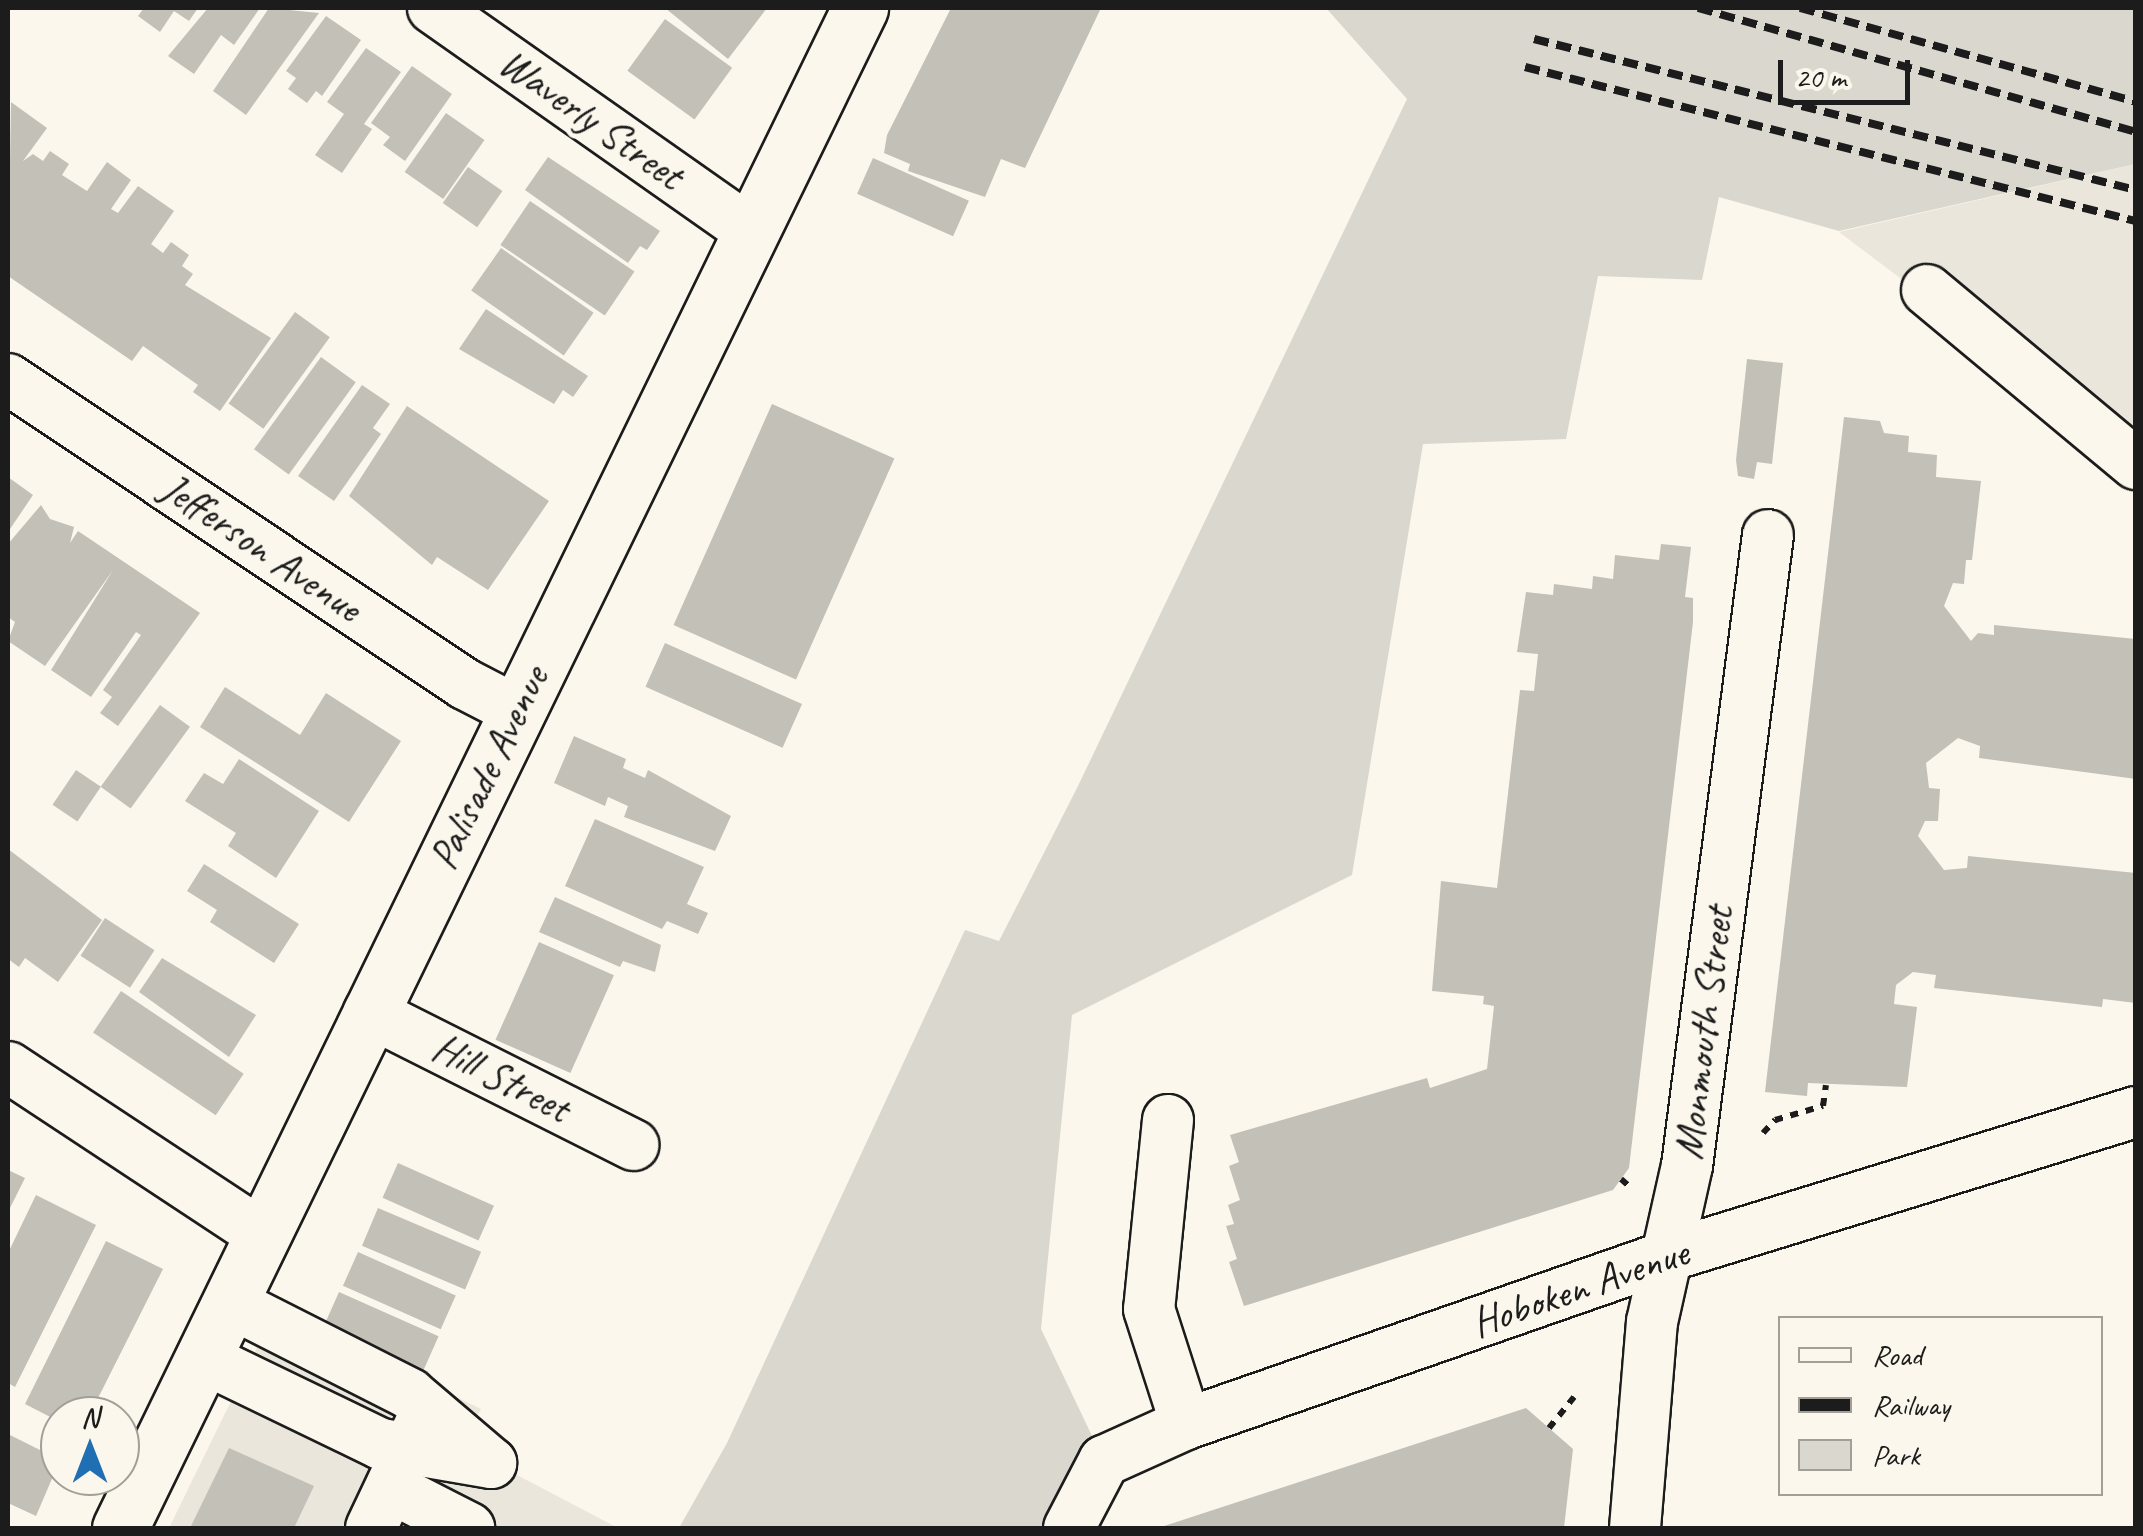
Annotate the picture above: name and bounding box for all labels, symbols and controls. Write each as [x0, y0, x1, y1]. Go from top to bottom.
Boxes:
street label: Waverly Street [489, 37, 693, 201]
scale bar [1783, 40, 1916, 102]
text: 20 m [1795, 58, 1846, 96]
street label: Jefferson Avenue [151, 463, 371, 633]
street label: Palisade Avenue [418, 658, 560, 878]
street label: Monmouth Street [1663, 903, 1745, 1163]
street label: Hill Street [424, 1022, 578, 1134]
street label: Hoboken Avenue [1465, 1227, 1695, 1349]
legend [1778, 1316, 2103, 1496]
text: Road [1872, 1336, 1922, 1374]
text: Railway [1872, 1386, 1950, 1424]
north arrow [40, 1396, 140, 1496]
text: N [81, 1400, 99, 1435]
text: Park [1872, 1436, 1920, 1474]

